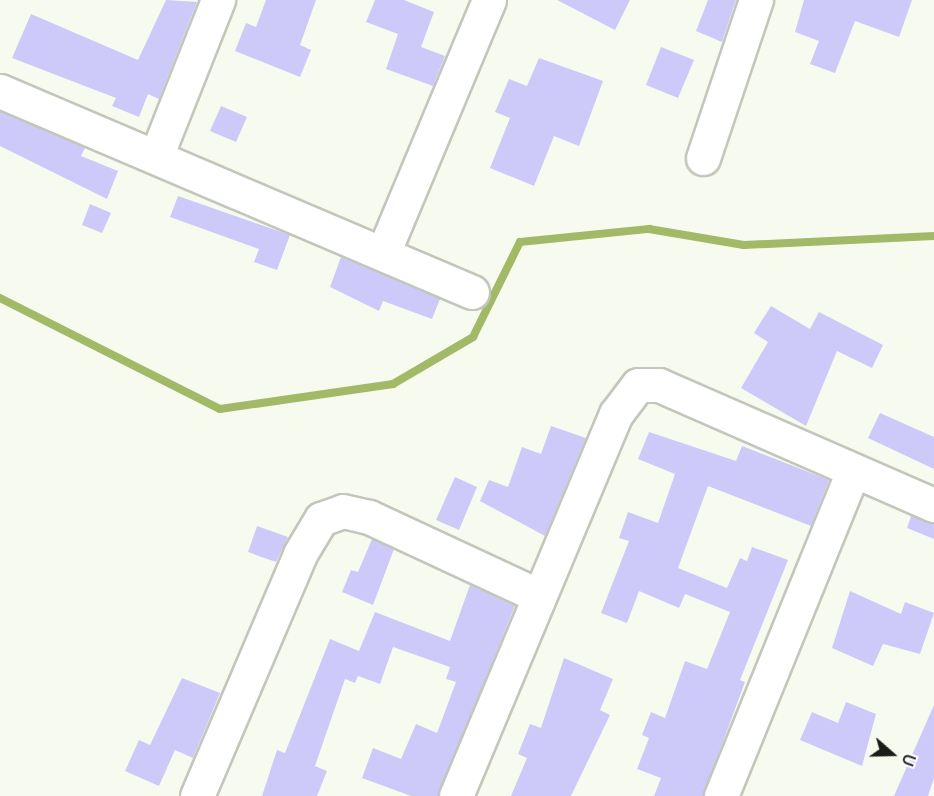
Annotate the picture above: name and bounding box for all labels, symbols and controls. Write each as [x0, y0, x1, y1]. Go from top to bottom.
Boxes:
north arrow [862, 724, 922, 784]
text: U [897, 751, 921, 769]

